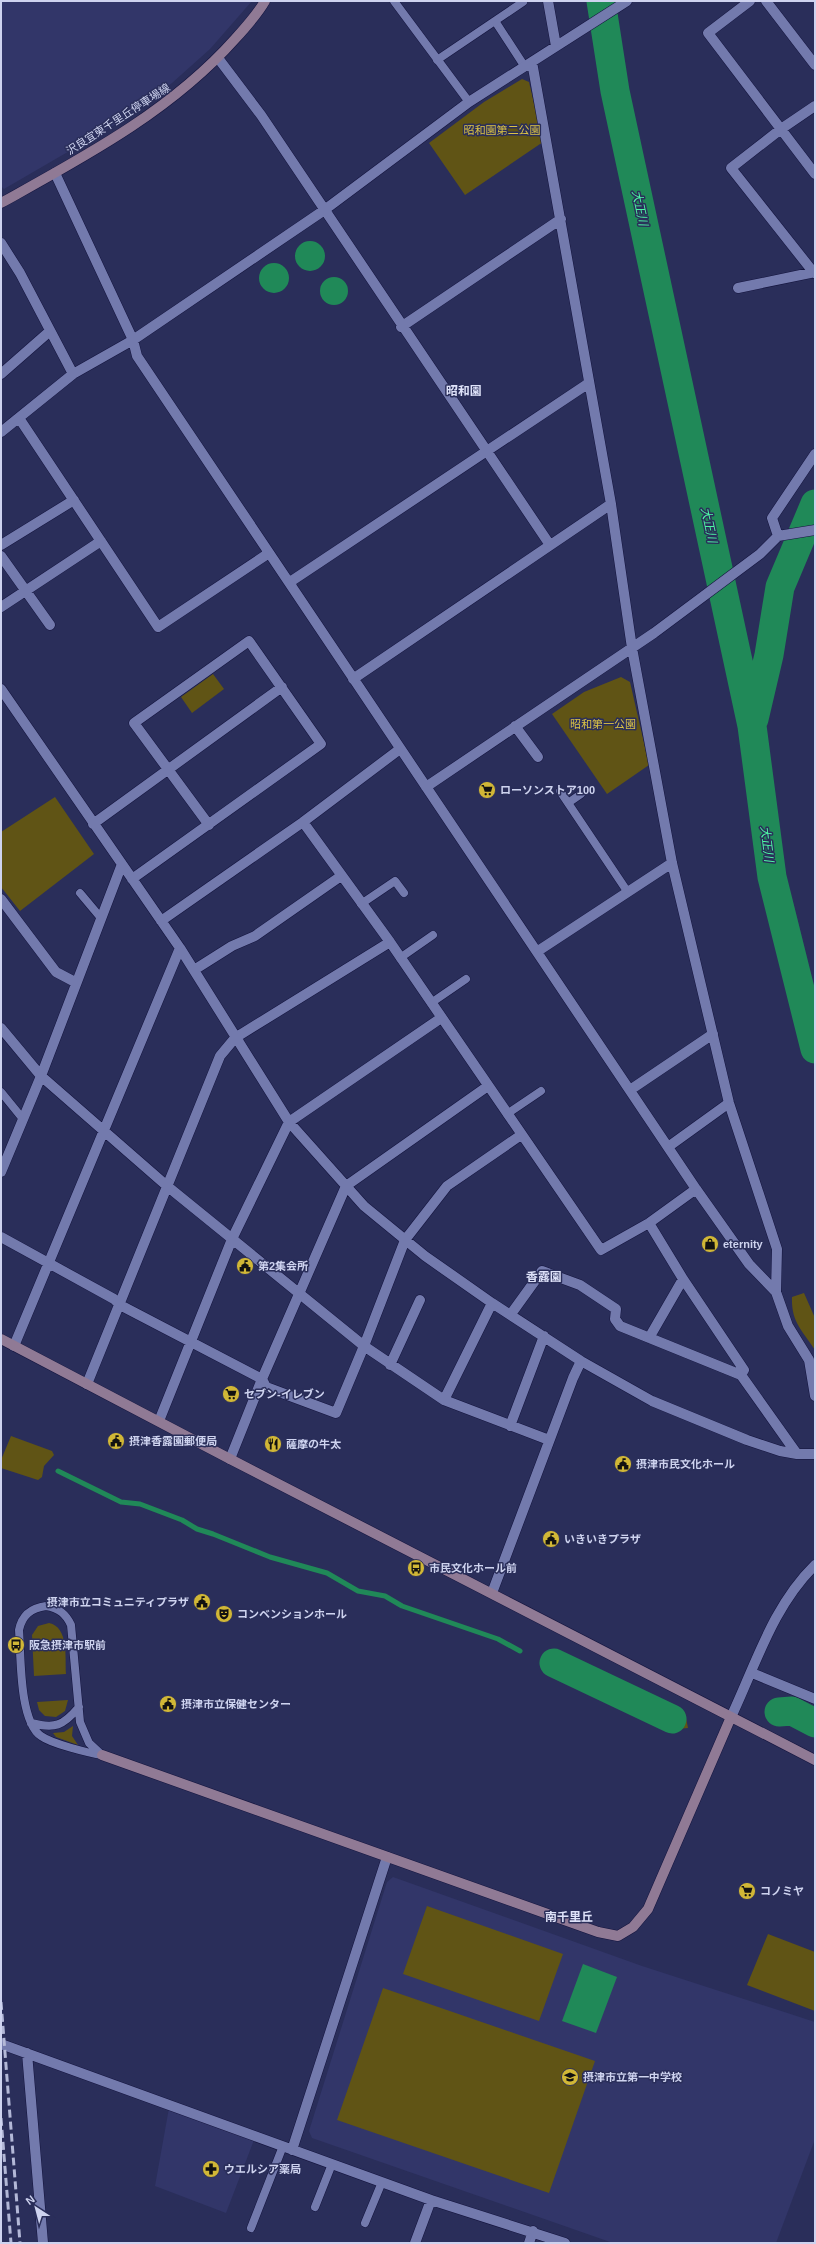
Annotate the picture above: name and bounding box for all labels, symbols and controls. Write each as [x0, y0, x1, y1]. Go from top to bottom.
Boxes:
street label: 沢良宜東千里丘停車場線 [64, 81, 172, 157]
park label: 昭和園第二公園 [464, 124, 541, 136]
water label: 大正川 [629, 189, 651, 229]
district label: 昭和園 [446, 384, 482, 398]
water label: 大正川 [698, 506, 720, 546]
park label: 昭和第一公園 [570, 718, 636, 730]
supermarket icon: ローソンストア100 [477, 780, 497, 800]
place label: ローソンストア100 [500, 784, 595, 796]
water label: 大正川 [758, 825, 776, 865]
shop icon: eternity [700, 1234, 720, 1254]
place label: eternity [723, 1238, 764, 1250]
public building icon: 第2集会所 [235, 1256, 255, 1276]
place label: 第2集会所 [258, 1260, 308, 1272]
district label: 香露園 [526, 1270, 562, 1284]
supermarket icon: セブン-イレブン [221, 1384, 241, 1404]
place label: セブン-イレブン [244, 1388, 325, 1400]
public building icon: 摂津香露園郵便局 [106, 1431, 126, 1451]
restaurant icon: 薩摩の牛太 [263, 1434, 283, 1454]
place label: 摂津香露園郵便局 [129, 1435, 217, 1447]
place label: 薩摩の牛太 [286, 1438, 341, 1450]
public building icon: 摂津市民文化ホール [613, 1454, 633, 1474]
place label: 摂津市民文化ホール [636, 1458, 735, 1470]
public building icon: いきいきプラザ [541, 1529, 561, 1549]
place label: いきいきプラザ [564, 1533, 641, 1545]
bus stop icon: 市民文化ホール前 [406, 1558, 426, 1578]
place label: 市民文化ホール前 [429, 1562, 517, 1574]
public building icon: 摂津市立コミュニティプラザ [192, 1592, 212, 1612]
place label: 摂津市立コミュニティプラザ [47, 1596, 189, 1608]
theatre icon: コンベンションホール [214, 1604, 234, 1624]
place label: コンベンションホール [237, 1608, 347, 1620]
bus stop icon: 阪急摂津市駅前 [6, 1635, 26, 1655]
place label: 阪急摂津市駅前 [29, 1639, 106, 1651]
public building icon: 摂津市立保健センター [158, 1694, 178, 1714]
place label: 摂津市立保健センター [181, 1698, 291, 1710]
supermarket icon: コノミヤ [737, 1881, 757, 1901]
place label: コノミヤ [760, 1885, 804, 1897]
district label: 南千里丘 [545, 1910, 593, 1924]
school or university icon: 摂津市立第一中学校 [560, 2067, 580, 2087]
place label: 摂津市立第一中学校 [583, 2071, 682, 2083]
pharmacy icon: ウエルシア薬局 [201, 2159, 221, 2179]
place label: ウエルシア薬局 [224, 2163, 301, 2175]
north arrow [16, 2188, 56, 2228]
text: N [23, 2193, 37, 2207]

